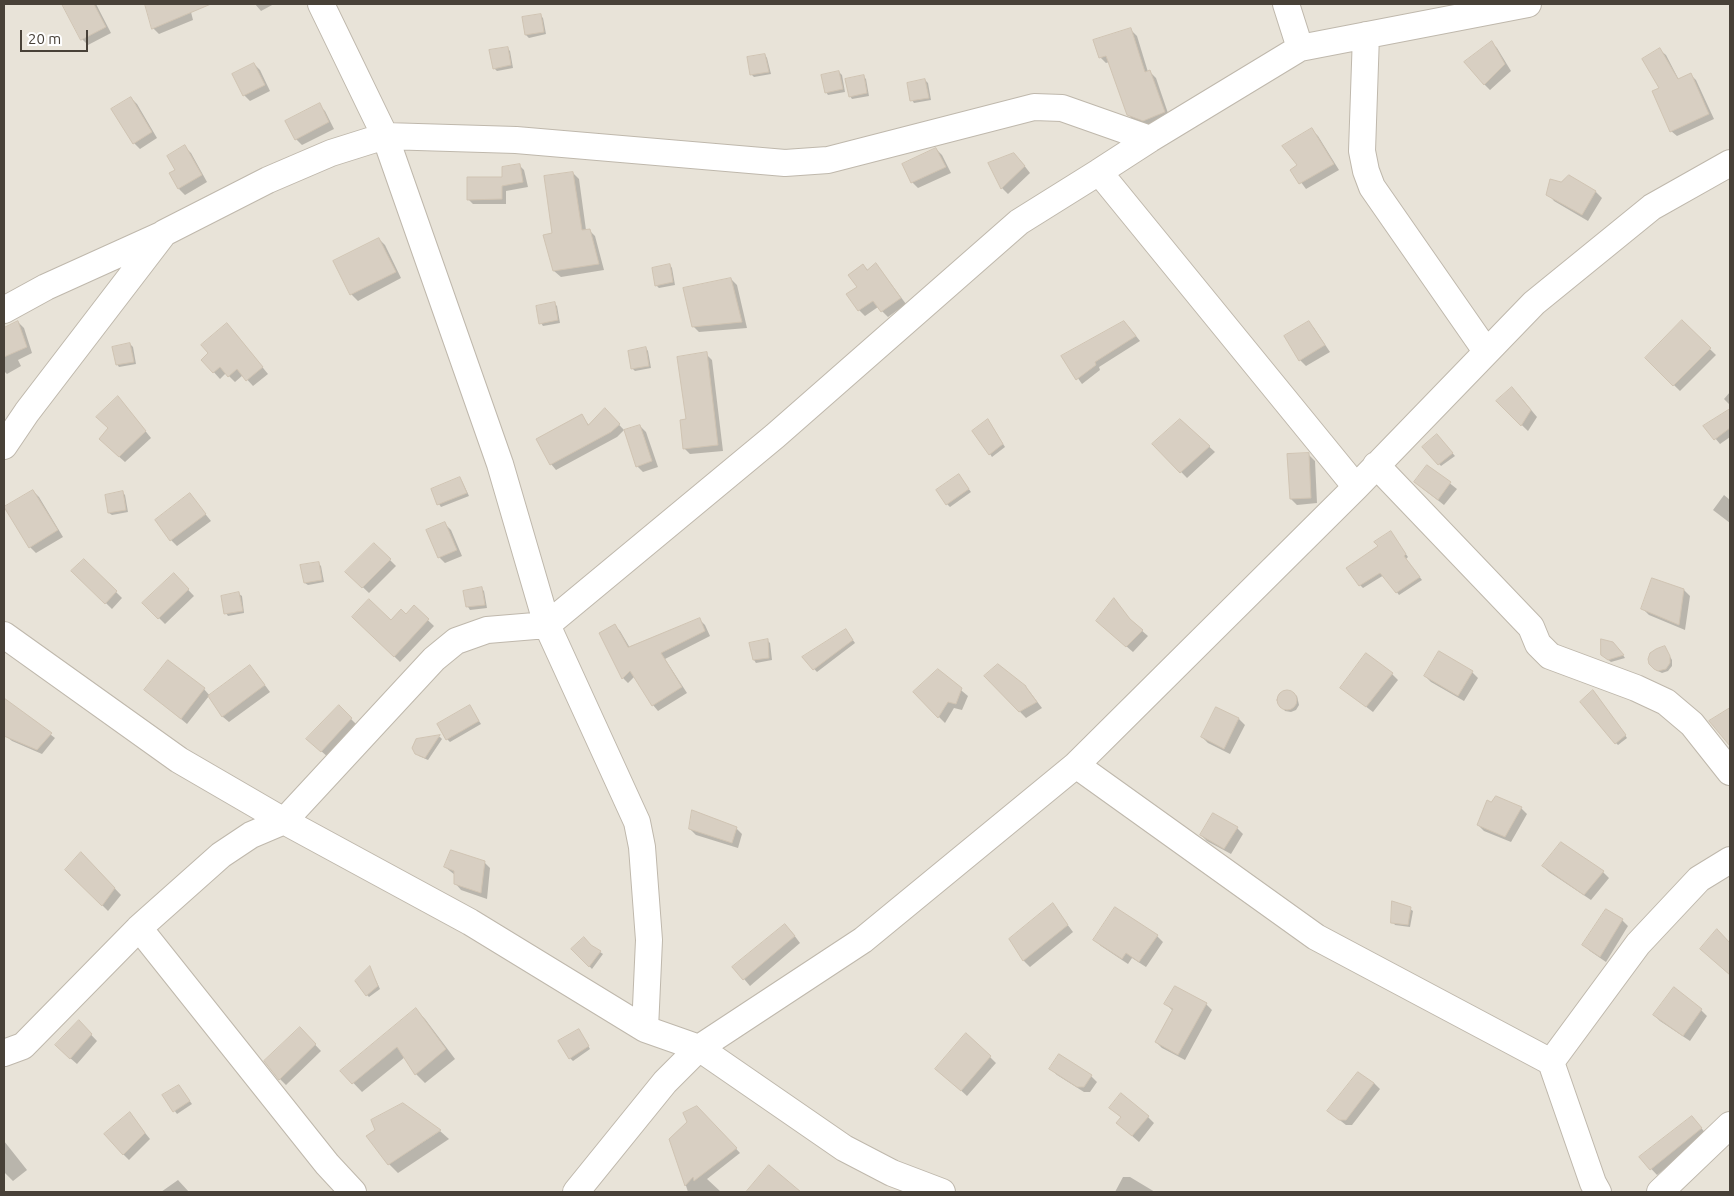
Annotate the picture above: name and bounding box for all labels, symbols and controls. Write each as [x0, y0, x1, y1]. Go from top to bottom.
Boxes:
scale bar [22, 20, 90, 52]
text: 20 m [28, 30, 61, 47]

